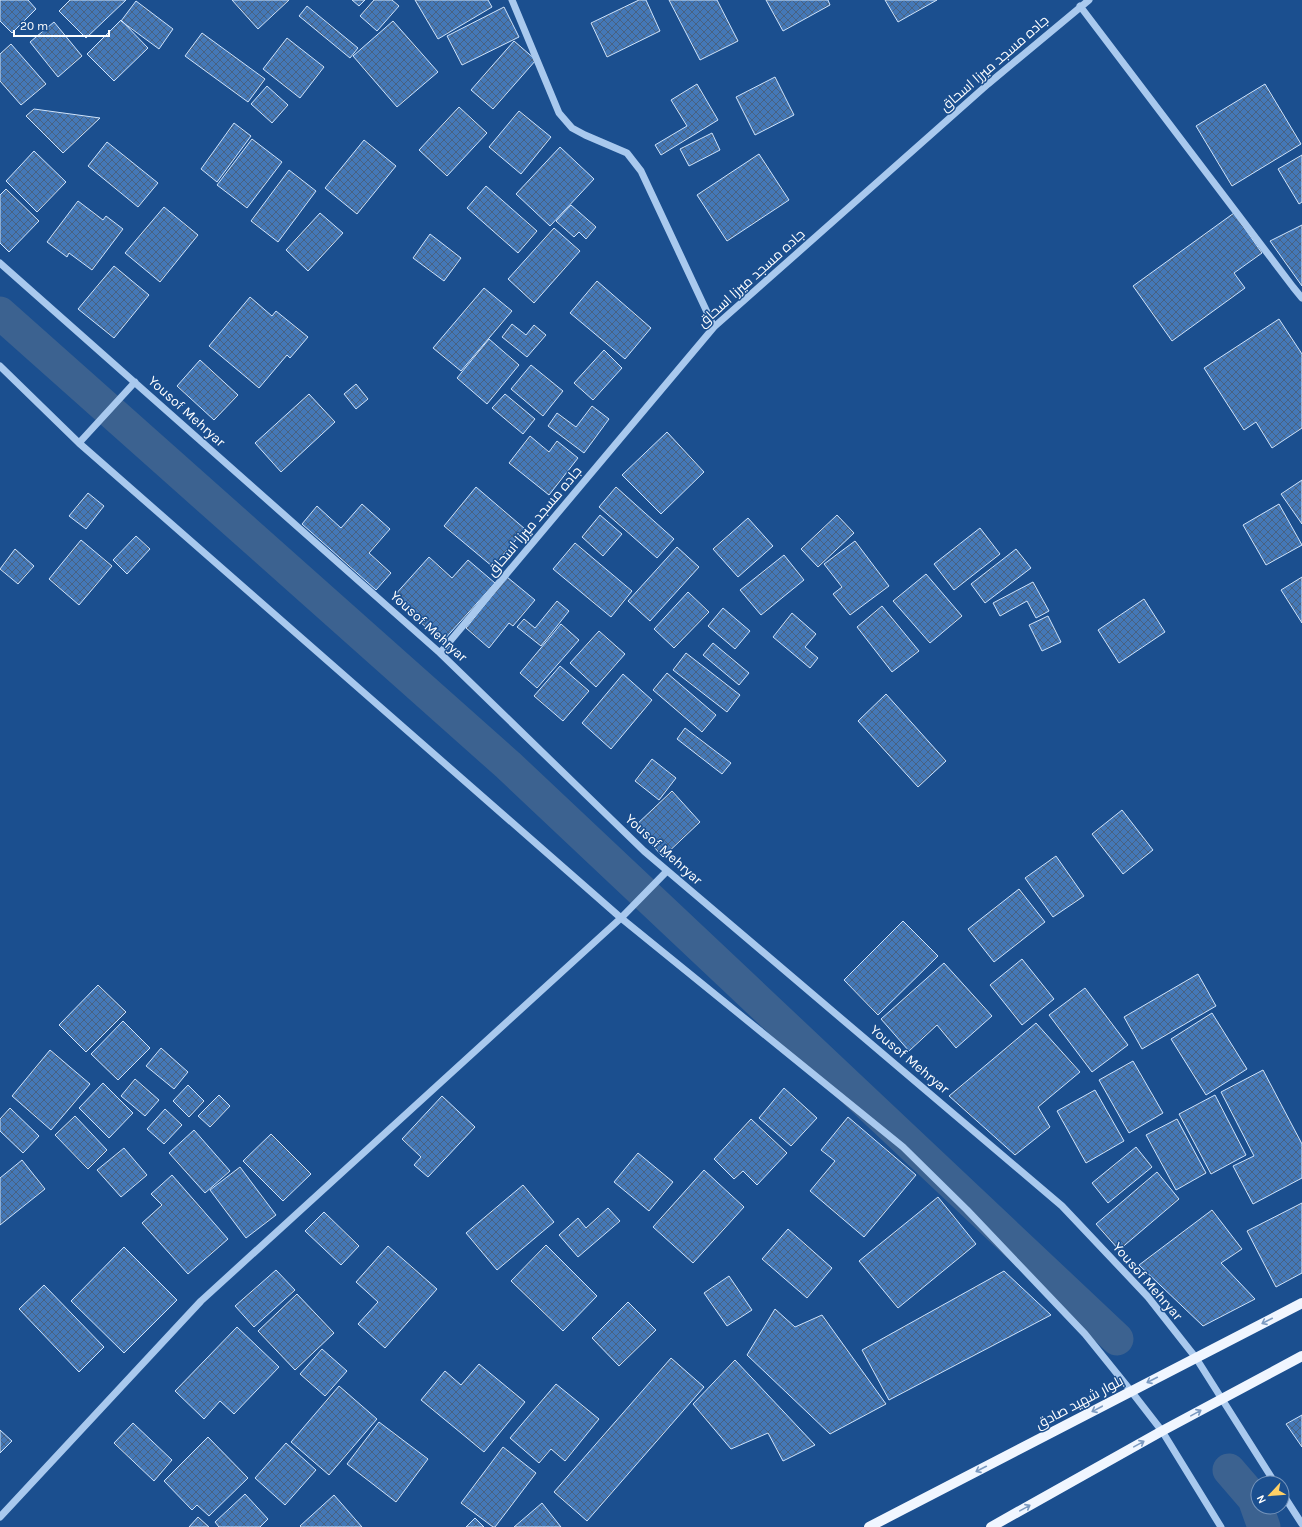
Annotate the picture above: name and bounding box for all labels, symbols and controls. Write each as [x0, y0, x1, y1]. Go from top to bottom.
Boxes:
scale bar [14, 12, 109, 38]
street label: جاده مسجد ميرزا اسحاق [936, 12, 1052, 115]
text: 20 m [20, 19, 48, 33]
street label: جاده مسجد ميرزا اسحاق [694, 226, 808, 331]
street label: Yousof Mehryar [145, 372, 229, 451]
street label: جاده مسجد ميرزا اسحاق [483, 463, 585, 580]
street label: Yousof Mehryar [387, 587, 471, 666]
street label: Yousof Mehryar [622, 810, 706, 889]
street label: Yousof Mehryar [867, 1021, 953, 1098]
street label: Yousof Mehryar [1109, 1239, 1187, 1325]
one-way arrow [1262, 1318, 1274, 1325]
street label: بلوار شهید صادق [1032, 1372, 1126, 1433]
one-way arrow [1146, 1377, 1158, 1385]
one-way arrow [1091, 1406, 1103, 1413]
one-way arrow [1190, 1408, 1202, 1416]
one-way arrow [1133, 1440, 1145, 1448]
one-way arrow [975, 1466, 987, 1473]
north arrow [1250, 1475, 1290, 1515]
text: N [1254, 1493, 1269, 1506]
one-way arrow [1019, 1503, 1031, 1511]

